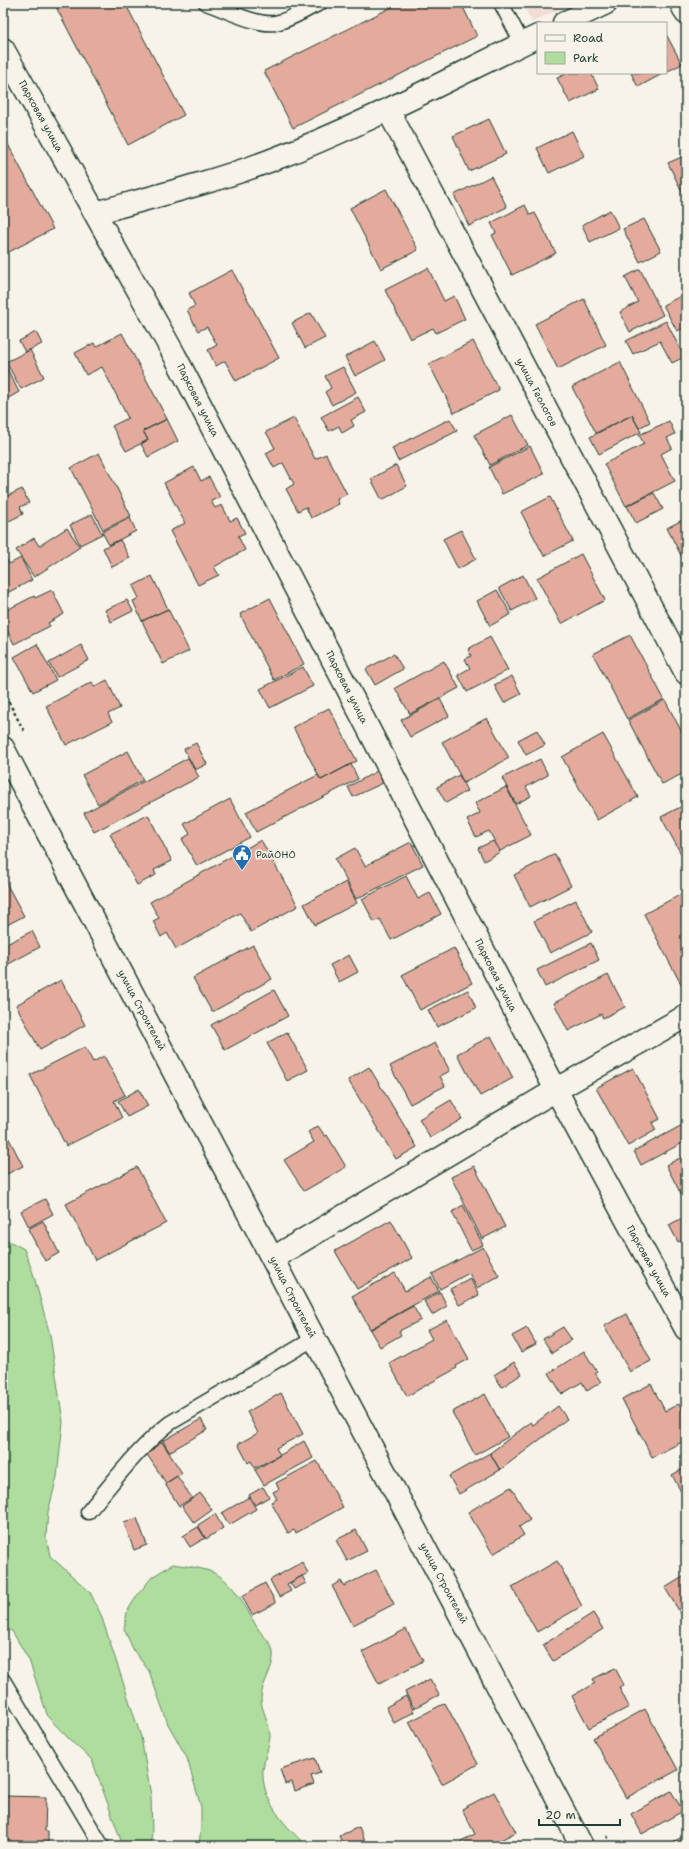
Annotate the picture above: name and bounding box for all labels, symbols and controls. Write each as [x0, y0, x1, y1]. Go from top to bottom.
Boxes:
legend [537, 22, 667, 74]
text: Road [573, 30, 604, 46]
text: Park [573, 50, 599, 66]
street label: Парковая улица [16, 78, 66, 155]
street label: улица Геологов [513, 355, 561, 429]
street label: Парковая улица [174, 361, 222, 439]
street label: Парковая улица [323, 648, 371, 726]
public building icon: РайОНО [231, 843, 253, 871]
place label: РайОНО [256, 848, 296, 861]
street label: Парковая улица [472, 936, 520, 1014]
street label: улица Строителей [115, 967, 169, 1053]
street label: Парковая улица [624, 1223, 674, 1300]
street label: улица Строителей [267, 1254, 319, 1340]
street label: улица Строителей [417, 1540, 471, 1626]
scale bar [539, 1801, 620, 1827]
text: 20 m [545, 1807, 576, 1823]

